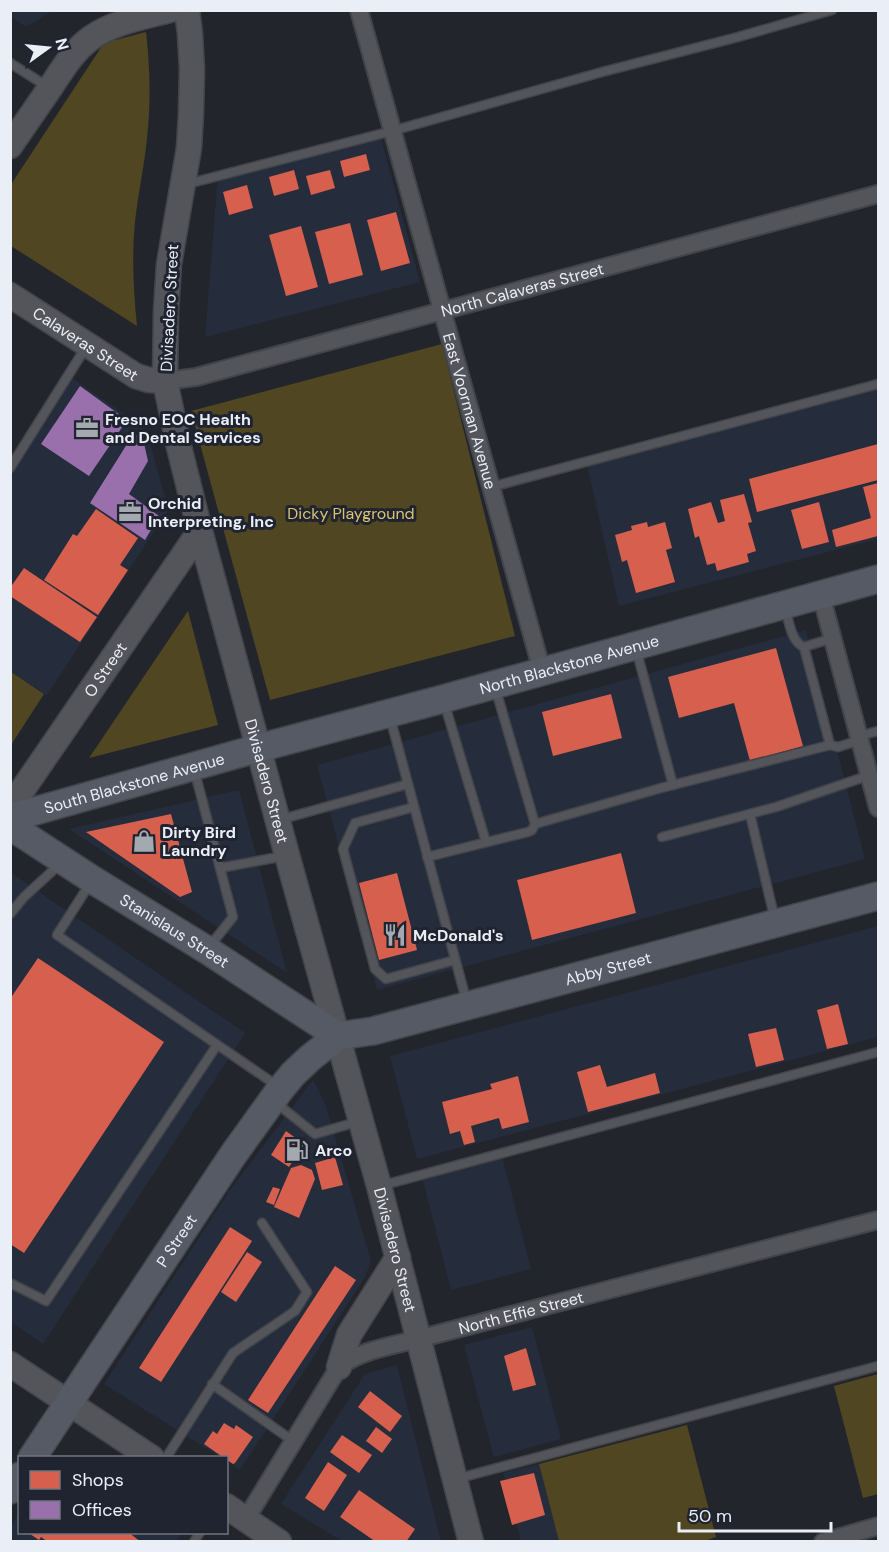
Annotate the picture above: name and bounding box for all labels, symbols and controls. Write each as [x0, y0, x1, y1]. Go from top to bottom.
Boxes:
north arrow [18, 18, 78, 78]
text: N [50, 36, 74, 53]
street label: Divisadero Street [156, 244, 183, 372]
street label: North Calaveras Street [439, 258, 606, 322]
street label: Calaveras Street [29, 302, 142, 386]
street label: East Voorman Avenue [438, 330, 501, 492]
place label: Fresno EOC Health and Dental Services [105, 409, 261, 448]
office icon: Fresno EOC Health and Dental Services [74, 415, 100, 441]
place label: Orchid Interpreting, Inc [148, 493, 274, 532]
office icon: Orchid Interpreting, Inc [117, 499, 143, 525]
park label: Dicky Playground [287, 503, 415, 524]
street label: North Blackstone Avenue [477, 630, 661, 699]
street label: O Street [79, 638, 132, 701]
street label: Divisadero Street [240, 717, 293, 846]
street label: South Blackstone Avenue [42, 748, 227, 819]
place label: Dirty Bird Laundry [162, 822, 236, 861]
shop icon: Dirty Bird Laundry [131, 828, 157, 854]
street label: Stanislaus Street [116, 889, 233, 973]
restaurant icon: McDonald's [382, 922, 408, 948]
place label: McDonald's [413, 925, 504, 946]
street label: Abby Street [563, 947, 654, 990]
fuel station icon: Arco [284, 1137, 310, 1163]
place label: Arco [315, 1140, 352, 1161]
street label: Divisadero Street [369, 1185, 421, 1314]
street label: P Street [152, 1210, 202, 1271]
street label: North Effie Street [456, 1287, 586, 1339]
legend [18, 1456, 228, 1534]
text: Shops [72, 1468, 124, 1492]
scale bar [679, 1495, 830, 1533]
text: Offices [72, 1498, 132, 1522]
text: 50 m [688, 1504, 732, 1528]

